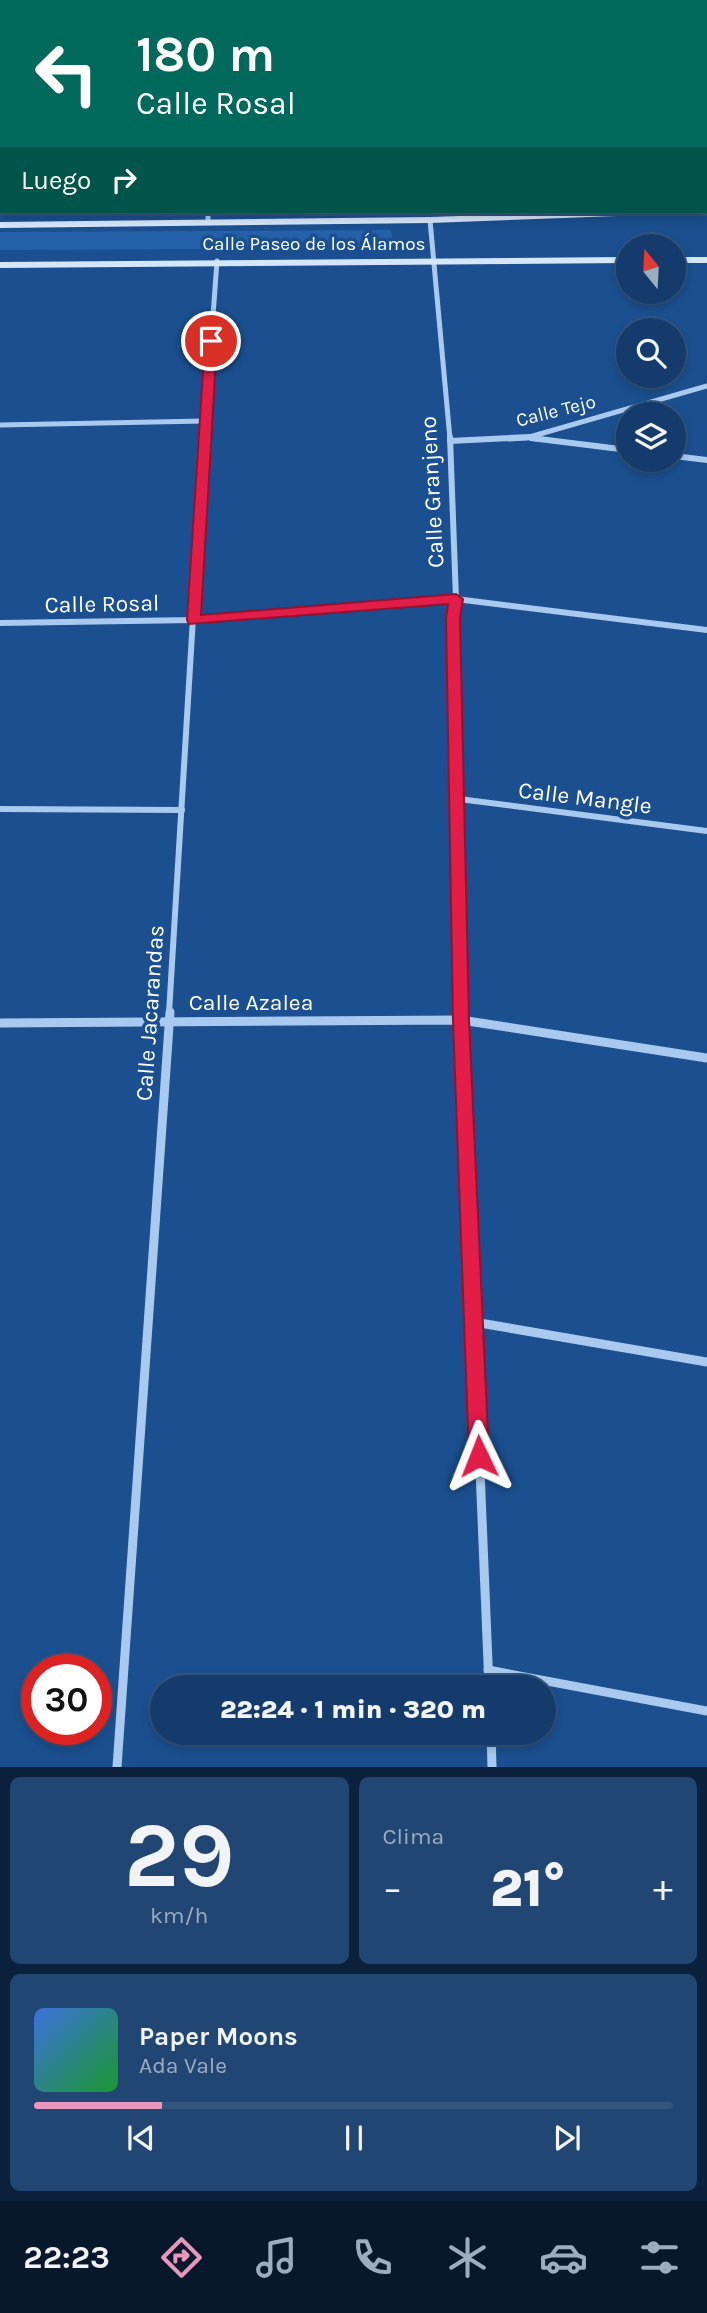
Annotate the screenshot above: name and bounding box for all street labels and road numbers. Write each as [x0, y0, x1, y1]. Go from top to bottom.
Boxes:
street label: Calle Paseo de los Álamos [202, 232, 426, 255]
street label: Calle Tejo [514, 391, 598, 431]
street label: Calle Granjeno [415, 415, 449, 569]
street label: Calle Rosal [44, 590, 160, 618]
street label: Calle Mangle [517, 776, 653, 820]
street label: Calle Jacarandas [130, 924, 170, 1102]
street label: Calle Azalea [189, 989, 313, 1016]

